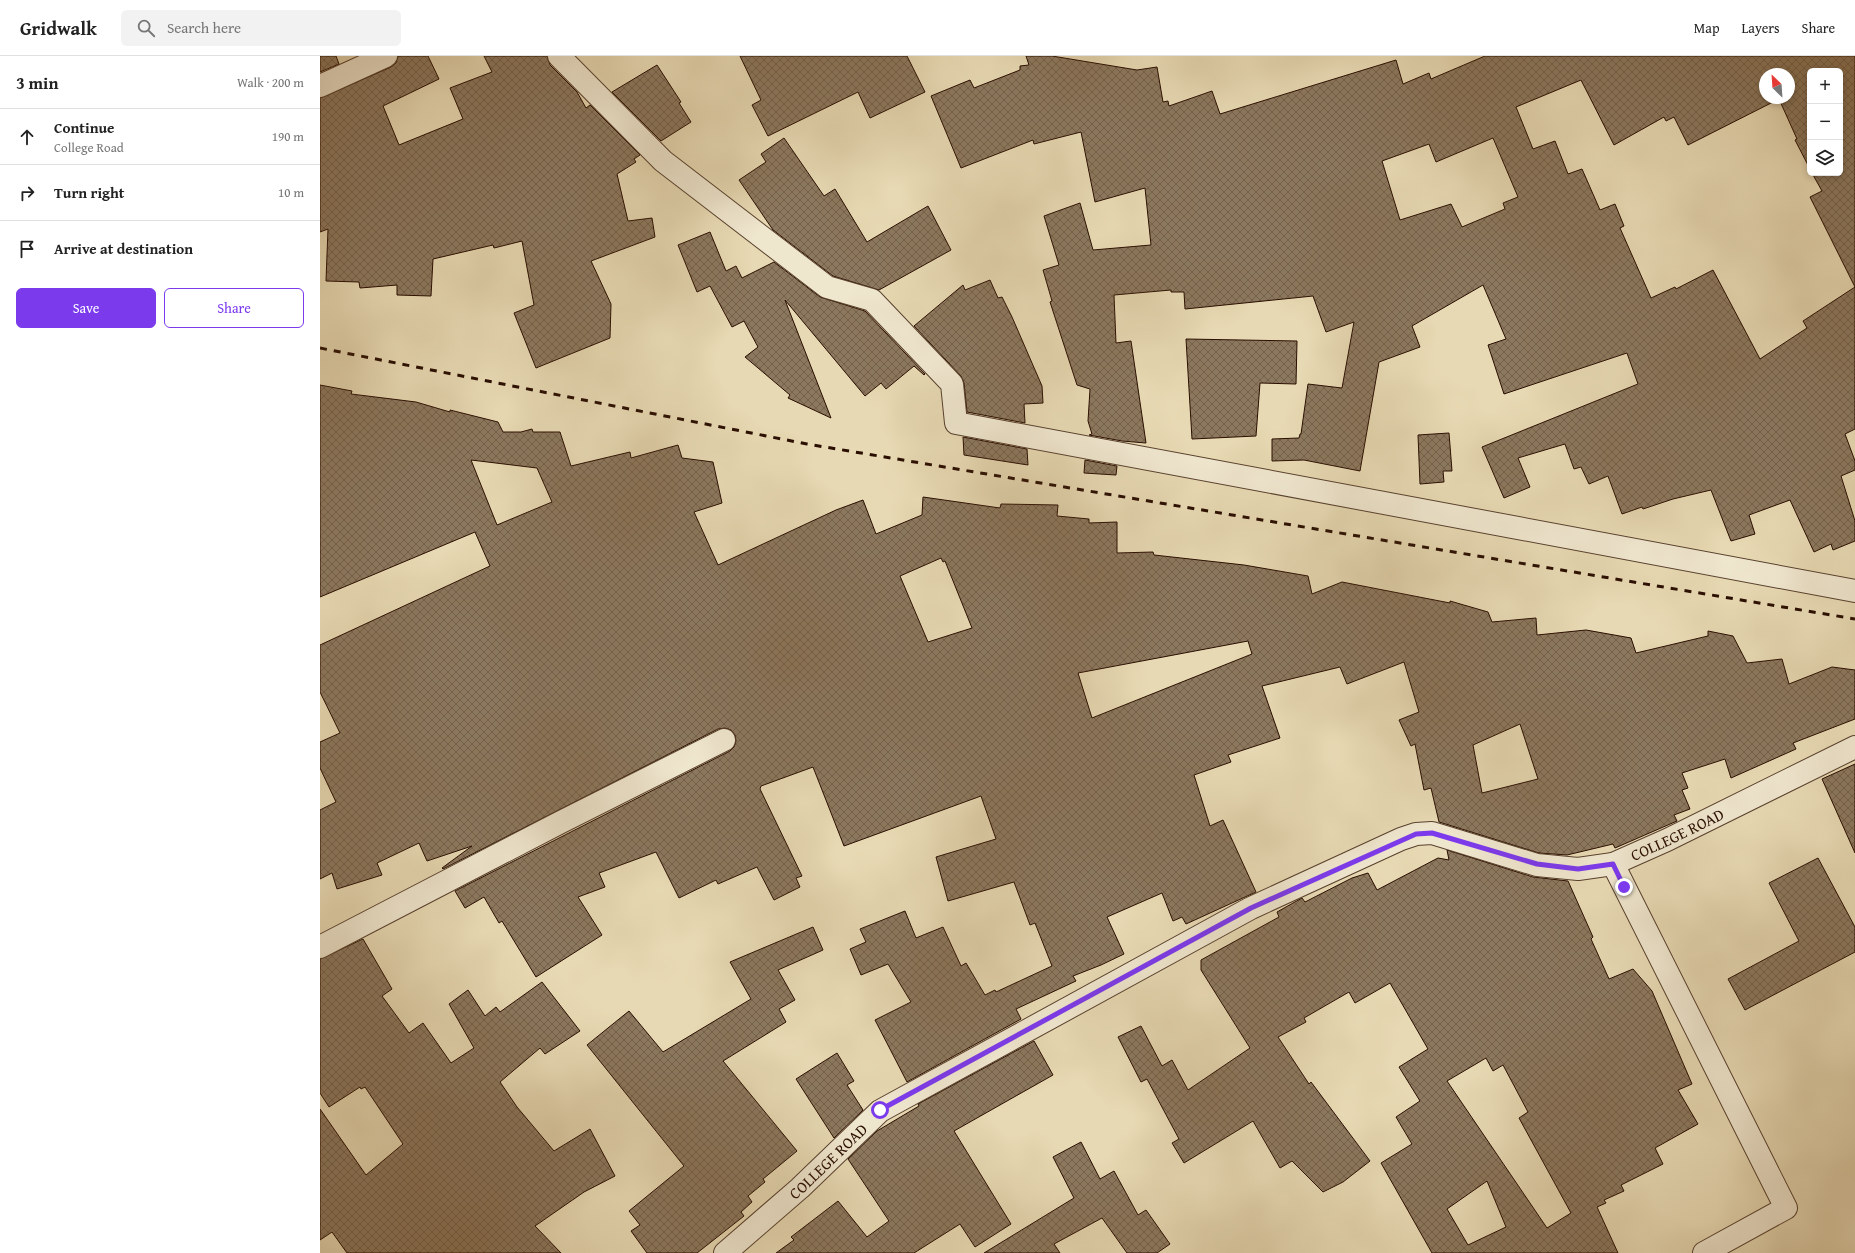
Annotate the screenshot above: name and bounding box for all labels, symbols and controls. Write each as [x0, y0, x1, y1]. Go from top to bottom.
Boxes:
search box [121, 10, 401, 46]
text: Gridwalk [20, 14, 97, 42]
icon: search [135, 17, 157, 39]
text: Search here [167, 17, 241, 38]
text: Map [1694, 18, 1720, 38]
text: Layers [1742, 18, 1780, 38]
text: Share [1802, 18, 1835, 38]
north arrow [1759, 68, 1795, 104]
map controls [1807, 68, 1843, 176]
button: + [1807, 68, 1843, 104]
text: 3 min [16, 70, 58, 95]
text: Walk · 200 m [237, 73, 304, 92]
button: − [1807, 104, 1843, 140]
text: Continue [54, 117, 115, 138]
icon: ahead [16, 126, 38, 148]
text: 190 m [272, 127, 304, 146]
text: College Road [54, 138, 124, 157]
button: layers [1807, 140, 1843, 176]
icon: right [16, 182, 38, 204]
text: Turn right [54, 182, 125, 203]
text: 10 m [278, 183, 304, 202]
icon: arrive [16, 238, 38, 260]
text: Arrive at destination [54, 238, 193, 259]
button: Save [16, 288, 156, 328]
button: Share [164, 288, 304, 328]
street label: COLLEGE ROAD [1626, 802, 1728, 867]
route end [1615, 878, 1633, 896]
route start [871, 1101, 889, 1119]
street label: COLLEGE ROAD [783, 1117, 873, 1205]

